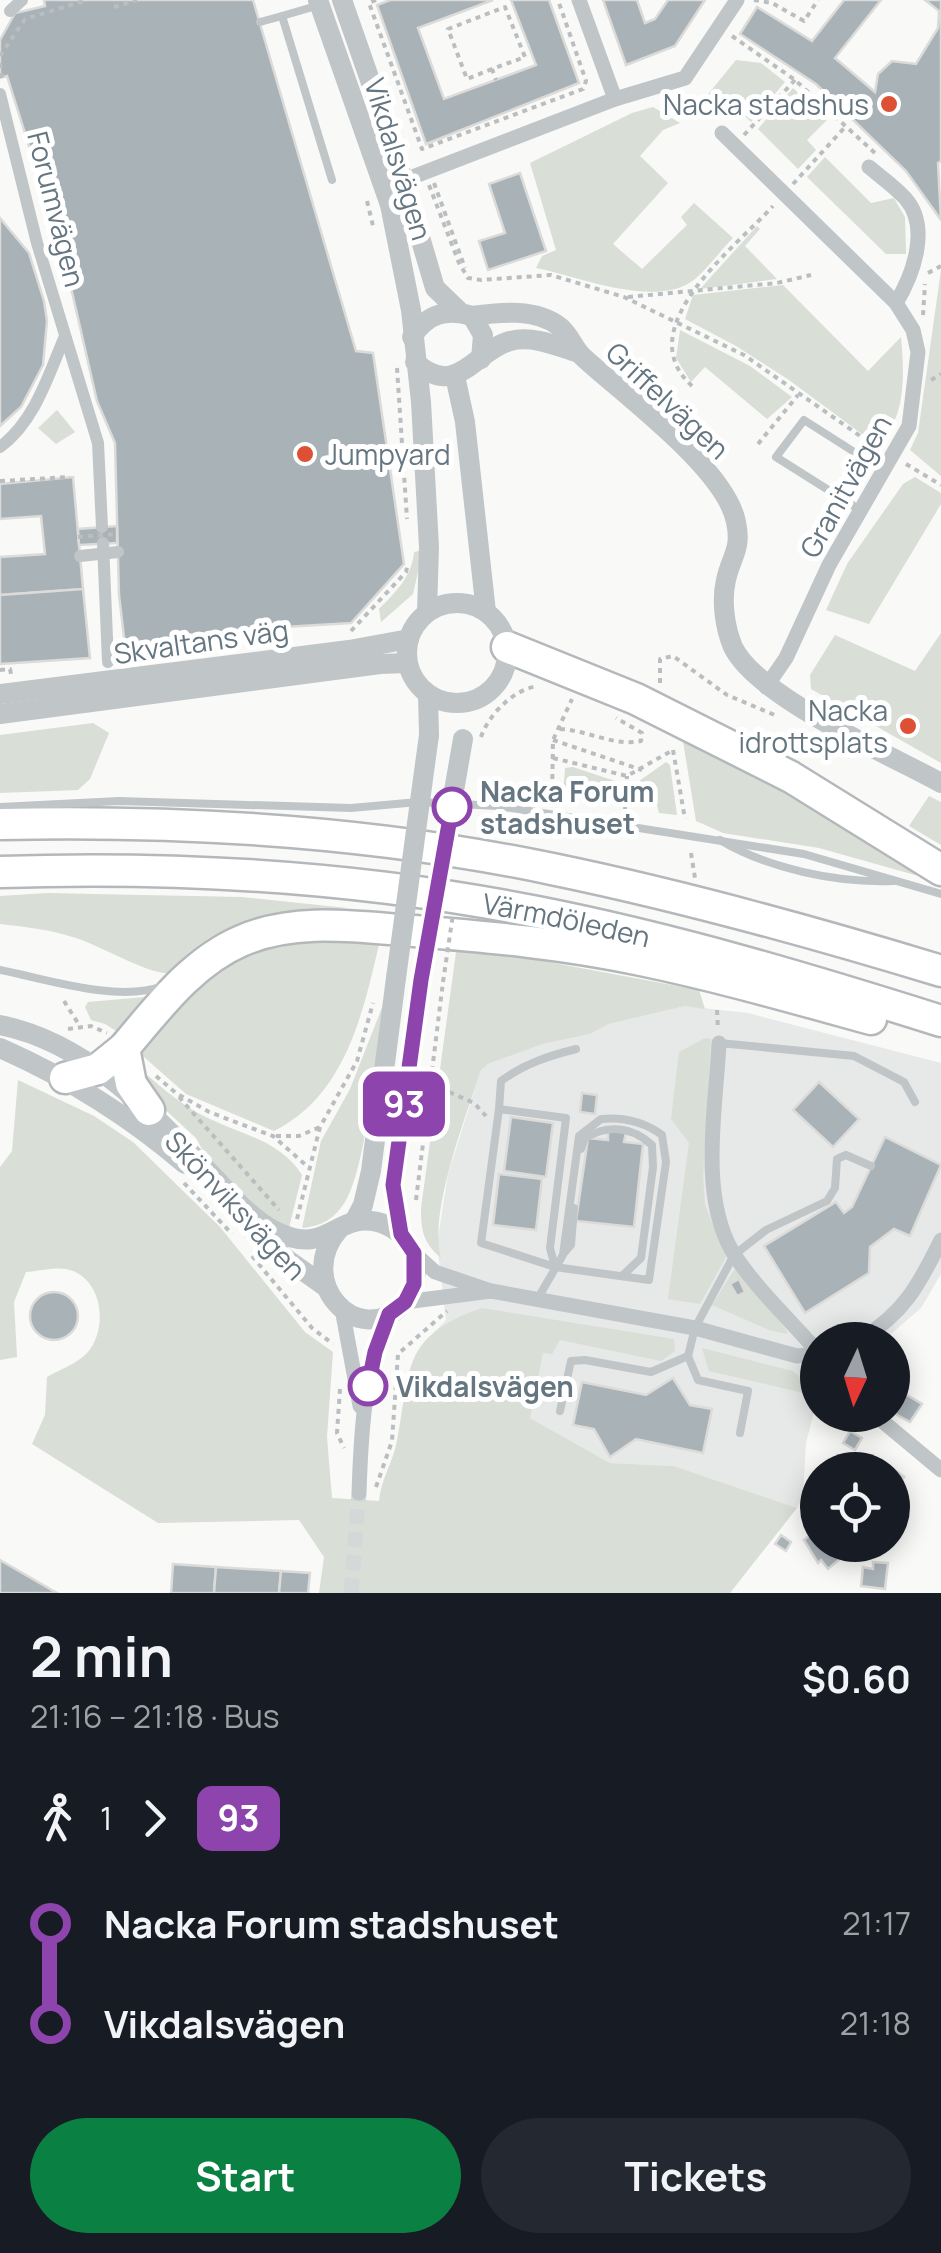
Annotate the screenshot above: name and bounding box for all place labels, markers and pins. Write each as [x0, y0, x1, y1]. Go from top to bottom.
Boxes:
place label: Nacka stadshus [663, 85, 869, 123]
marker: Nacka stadshus [878, 93, 900, 115]
place label: Jumpyard [325, 435, 451, 473]
marker: Jumpyard [294, 443, 316, 465]
place label: Nacka idrottsplats [738, 691, 888, 761]
marker: Nacka idrottsplats [897, 715, 919, 737]
place label: Nacka Forum stadshuset [480, 772, 655, 842]
marker: Nacka Forum stadshuset [433, 788, 471, 826]
marker: Vikdalsvägen [349, 1367, 387, 1405]
place label: Vikdalsvägen [396, 1367, 574, 1405]

